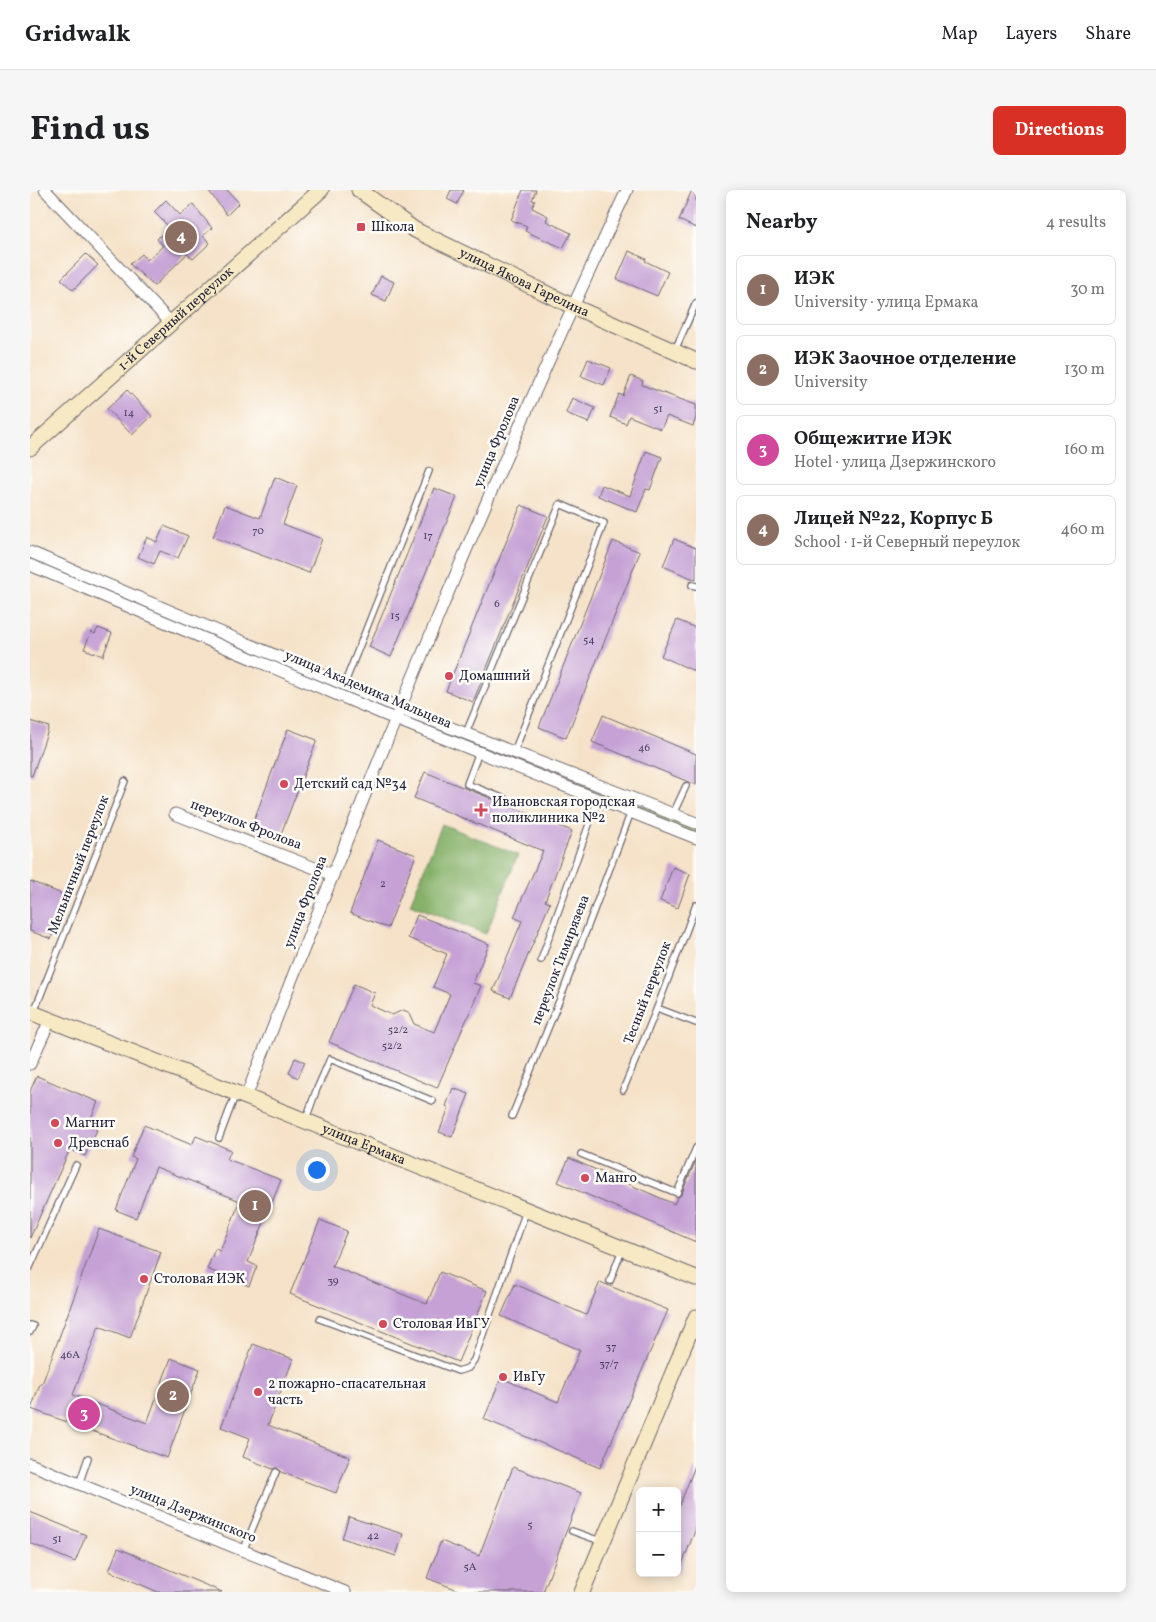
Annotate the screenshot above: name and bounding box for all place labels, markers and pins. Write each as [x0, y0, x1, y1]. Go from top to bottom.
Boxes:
pin: 4 [165, 218, 197, 256]
place label: Школа [371, 218, 414, 237]
marker: Школа [355, 221, 367, 233]
place label: Домашний [459, 667, 531, 686]
marker: Домашний [443, 670, 455, 682]
place label: Детский сад №34 [294, 775, 407, 794]
marker: Детский сад №34 [278, 778, 290, 790]
place label: Ивановская городская поликлиника №2 [492, 793, 635, 828]
marker: Ивановская городская поликлиника №2 [474, 803, 488, 817]
place label: Магнит [65, 1114, 115, 1133]
marker: Магнит [49, 1117, 61, 1129]
place label: Древснаб [68, 1134, 129, 1153]
marker: Древснаб [52, 1137, 64, 1149]
place label: Манго [595, 1169, 637, 1188]
marker: Манго [579, 1172, 591, 1184]
pin: 1 [239, 1187, 271, 1225]
place label: Столовая ИЭК [154, 1270, 246, 1289]
marker: Столовая ИЭК [138, 1273, 150, 1285]
place label: Столовая ИвГУ [393, 1315, 490, 1334]
marker: Столовая ИвГУ [377, 1318, 389, 1330]
place label: ИвГу [513, 1368, 546, 1387]
marker: ИвГу [497, 1371, 509, 1383]
place label: 2 пожарно-спасательная часть [268, 1375, 426, 1410]
pin: 2 [157, 1377, 189, 1415]
marker: 2 пожарно-спасательная часть [252, 1386, 264, 1398]
pin: 3 [68, 1395, 100, 1433]

